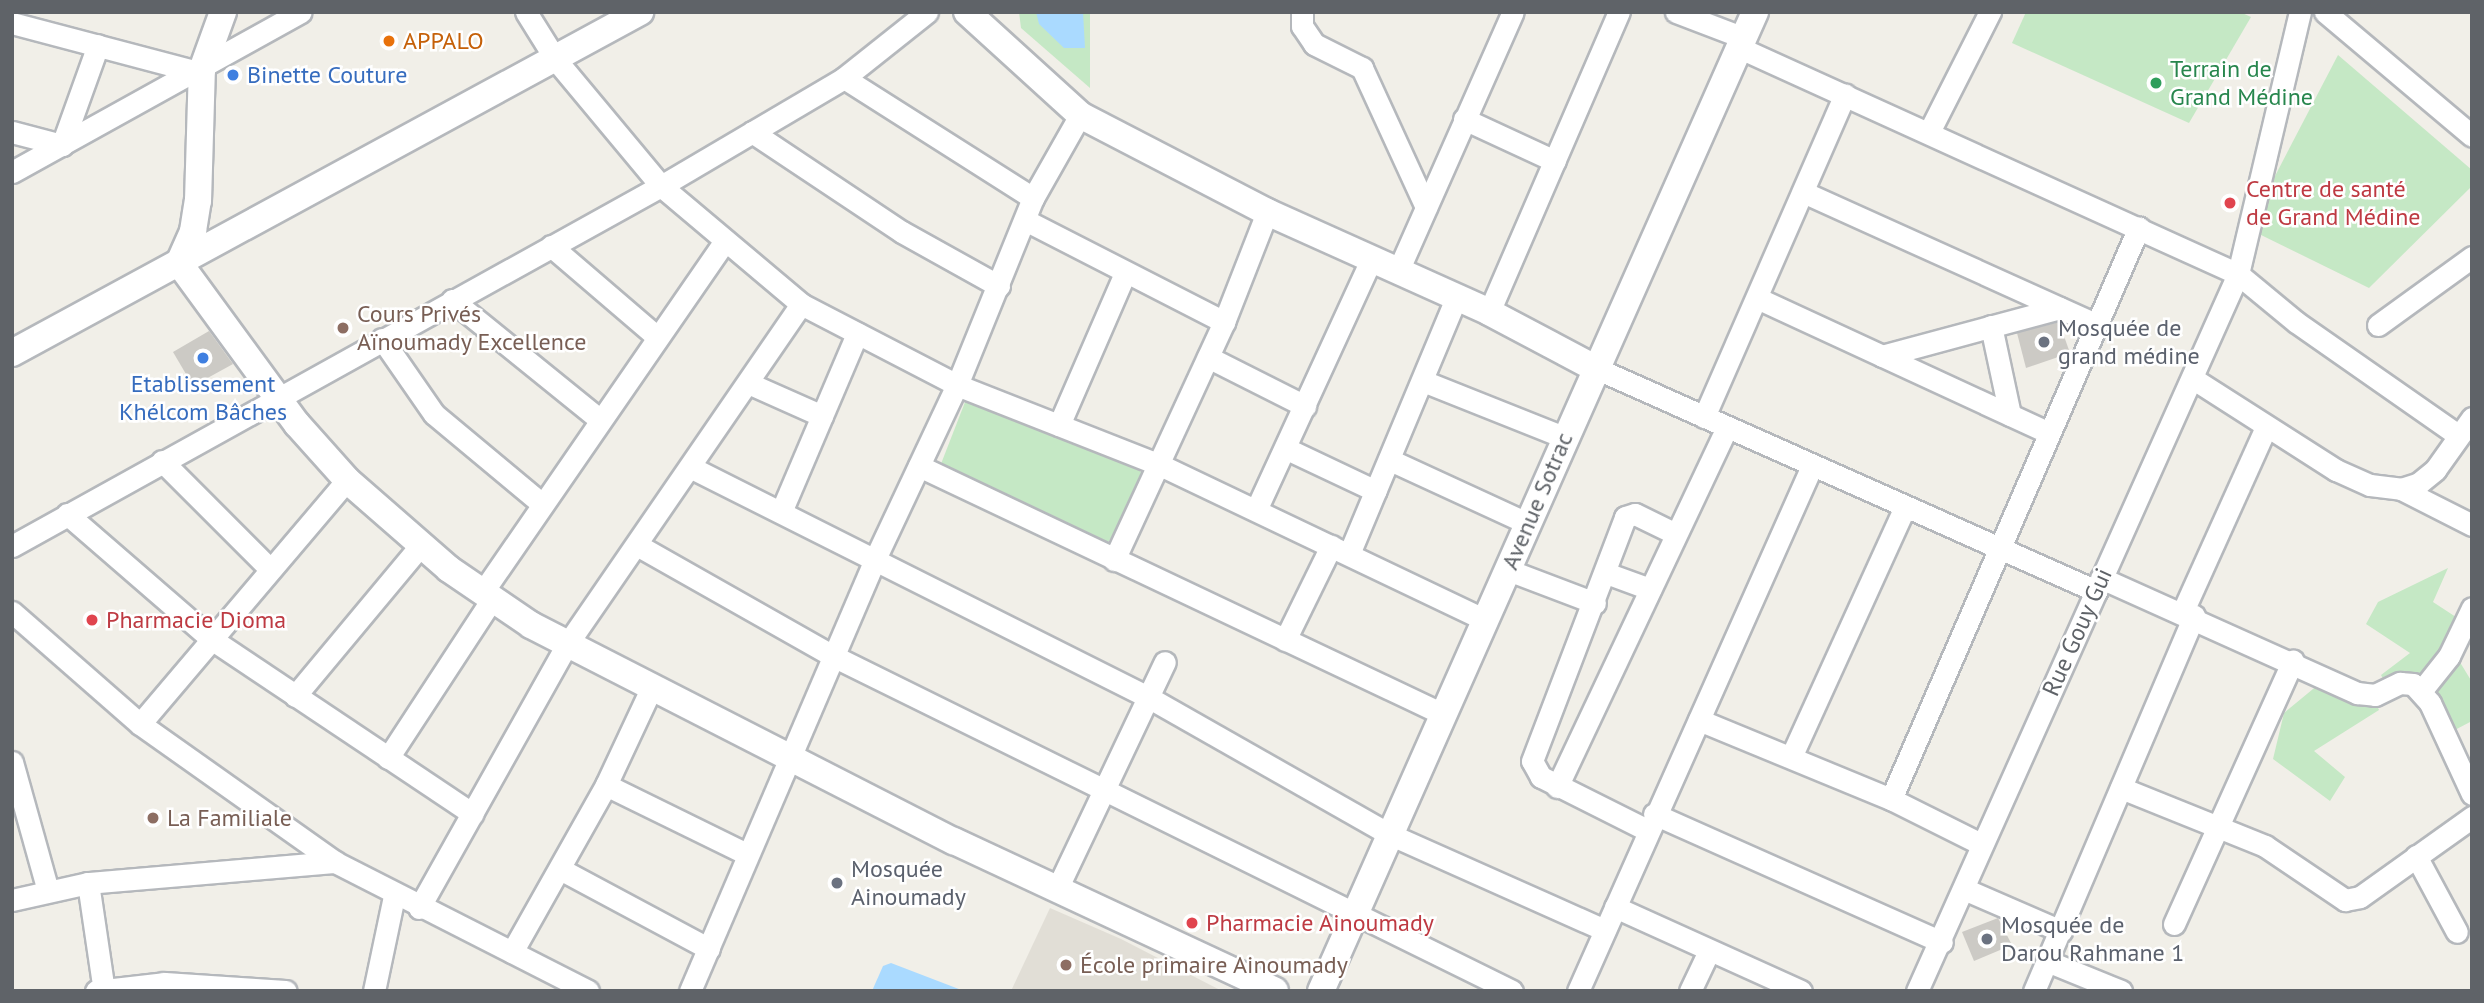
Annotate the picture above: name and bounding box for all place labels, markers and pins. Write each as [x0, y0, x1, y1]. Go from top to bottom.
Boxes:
place label: APPALO [403, 27, 484, 55]
marker: APPALO [381, 33, 397, 49]
place label: Terrain de Grand Médine [2170, 55, 2313, 111]
place label: Binette Couture [247, 61, 407, 89]
marker: Binette Couture [225, 67, 241, 83]
marker: Terrain de Grand Médine [2148, 75, 2164, 91]
place label: Centre de santé de Grand Médine [2246, 175, 2421, 231]
marker: Centre de santé de Grand Médine [2220, 193, 2240, 213]
place label: Cours Privés Aïnoumady Excellence [357, 300, 587, 356]
place label: Mosquée de grand médine [2058, 314, 2200, 370]
marker: Cours Privés Aïnoumady Excellence [335, 320, 351, 336]
marker: Mosquée de grand médine [2036, 334, 2052, 350]
marker: Etablissement Khélcom Bâches [195, 350, 211, 366]
place label: Etablissement Khélcom Bâches [119, 370, 287, 426]
place label: Pharmacie Dioma [106, 606, 286, 634]
marker: Pharmacie Dioma [84, 612, 100, 628]
place label: La Familiale [167, 804, 292, 832]
marker: La Familiale [145, 810, 161, 826]
place label: Mosquée Ainoumady [851, 855, 966, 911]
marker: Mosquée Ainoumady [829, 875, 845, 891]
place label: Pharmacie Ainoumady [1206, 909, 1435, 937]
place label: Mosquée de Darou Rahmane 1 [2001, 911, 2184, 967]
marker: Pharmacie Ainoumady [1184, 915, 1200, 931]
marker: Mosquée de Darou Rahmane 1 [1979, 931, 1995, 947]
place label: École primaire Ainoumady [1080, 951, 1349, 979]
marker: École primaire Ainoumady [1058, 957, 1074, 973]

